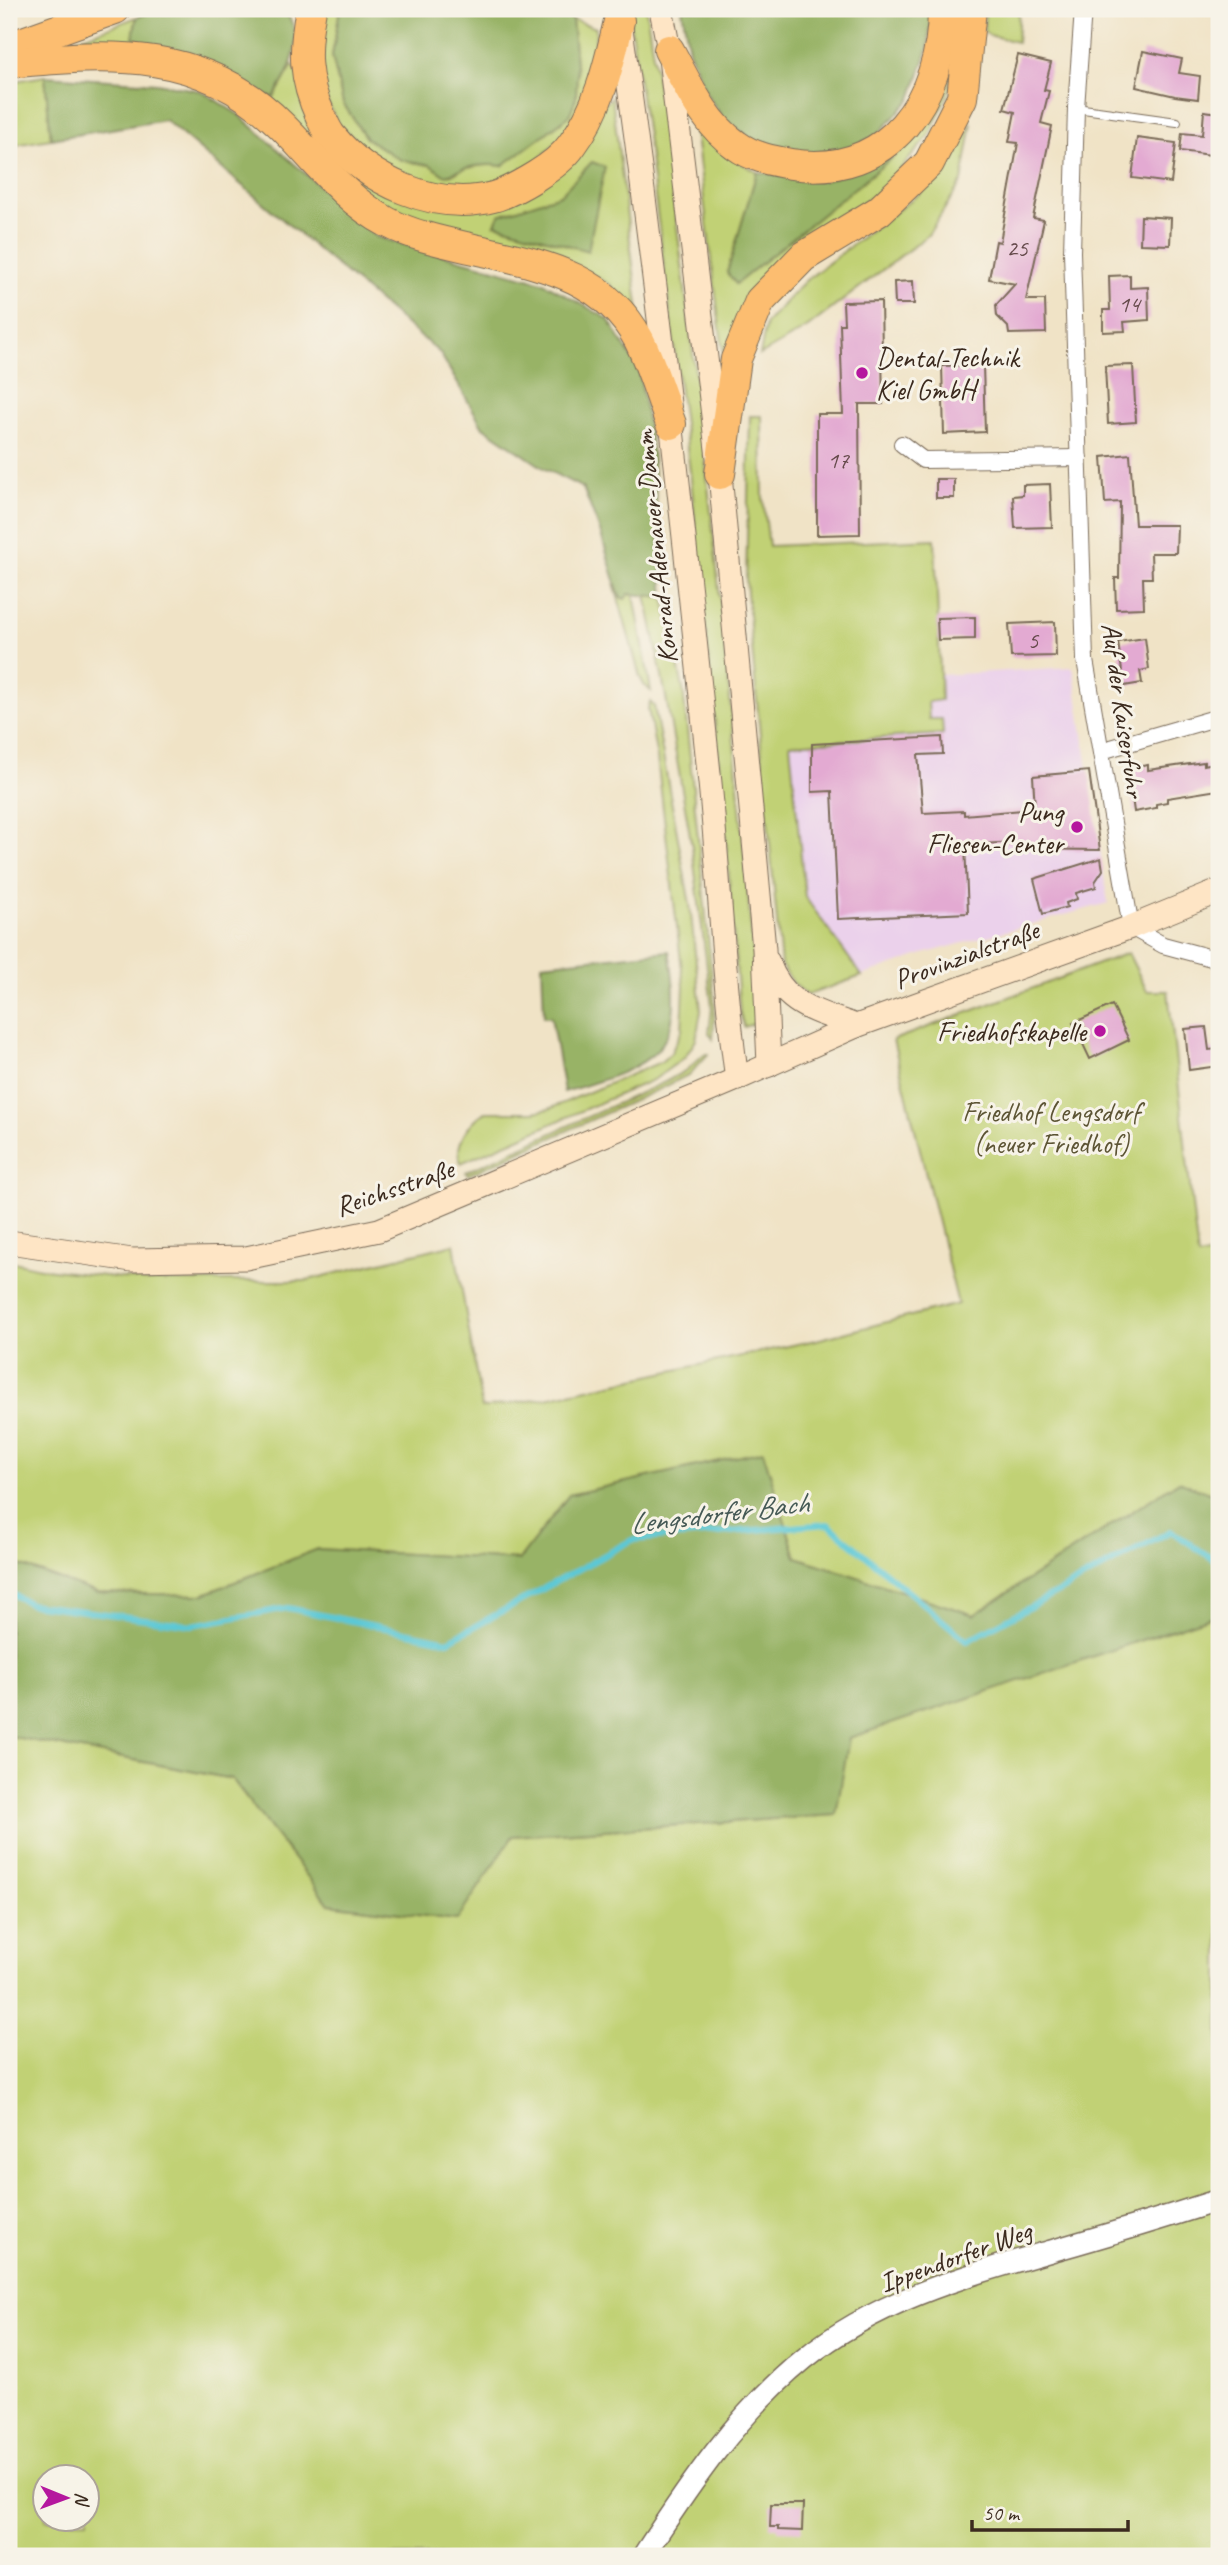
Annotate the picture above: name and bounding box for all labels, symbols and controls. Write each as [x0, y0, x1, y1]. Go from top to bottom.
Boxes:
house number: 25 [1006, 233, 1029, 263]
house number: 14 [1118, 289, 1142, 319]
place label: Dental-Technik Kiel GmbH [876, 340, 1021, 407]
marker: Dental-Technik Kiel GmbH [854, 365, 870, 381]
street label: Konrad-Adenauer-Damm [626, 427, 685, 665]
house number: 17 [827, 445, 850, 475]
street label: Auf der Kaiserfuhr [1094, 620, 1153, 802]
house number: 5 [1028, 625, 1040, 655]
place label: Pung Fliesen-Center [927, 794, 1065, 861]
marker: Pung Fliesen-Center [1069, 819, 1085, 835]
street label: Provinzialstraße [889, 911, 1045, 997]
place label: Friedhofskapelle [937, 1014, 1088, 1049]
marker: Friedhofskapelle [1092, 1023, 1108, 1039]
park label: Friedhof Lengsdorf (neuer Friedhof) [962, 1094, 1146, 1161]
street label: Reichsstraße [330, 1150, 460, 1224]
water label: Lengsdorfer Bach [628, 1483, 813, 1543]
street label: Ippendorfer Weg [875, 2212, 1038, 2300]
north arrow [32, 2464, 102, 2534]
scale bar [972, 2488, 1128, 2532]
text: N [70, 2492, 94, 2508]
text: 50 m [983, 2500, 1021, 2526]

